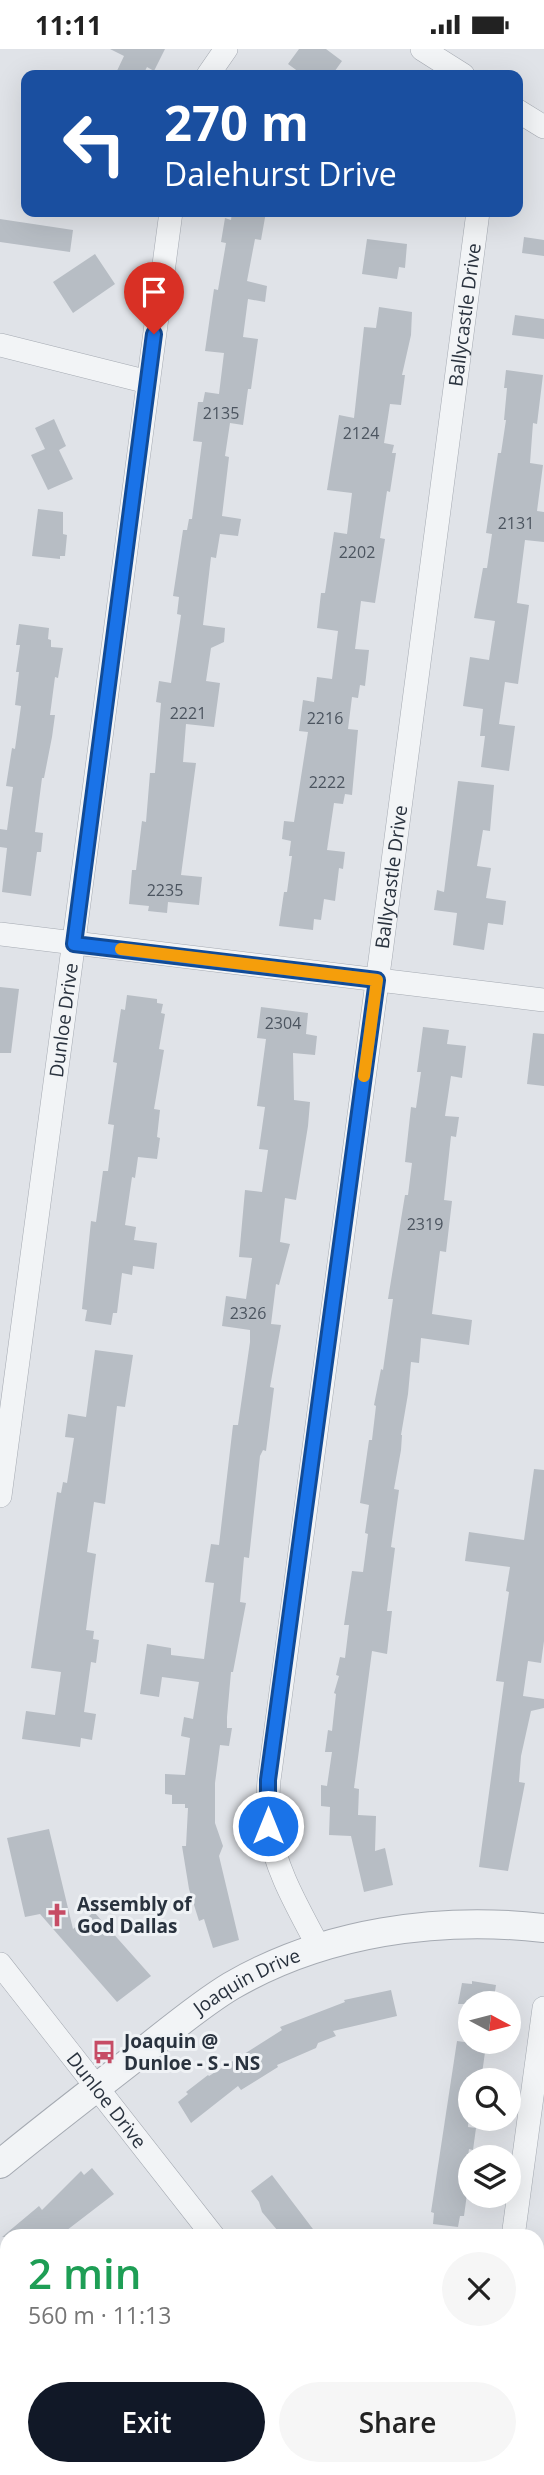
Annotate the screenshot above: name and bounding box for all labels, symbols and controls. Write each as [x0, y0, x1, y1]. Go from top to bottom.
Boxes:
text: 11:11 [35, 7, 102, 43]
text: 270 m [164, 89, 309, 155]
icon: left [49, 98, 140, 189]
text: Dalehurst Drive [164, 152, 397, 195]
street label: Ballycastle Drive [442, 241, 487, 388]
pin [124, 262, 184, 334]
icon: arrive [135, 273, 173, 311]
house number: 2135 [203, 402, 239, 424]
house number: 2124 [343, 422, 379, 444]
house number: 2131 [498, 512, 534, 534]
house number: 2202 [339, 541, 375, 563]
house number: 2221 [170, 702, 206, 724]
house number: 2216 [307, 707, 343, 729]
house number: 2222 [309, 771, 345, 793]
street label: Ballycastle Drive [369, 804, 413, 950]
house number: 2235 [147, 879, 183, 901]
street label: Dunloe Drive [43, 961, 84, 1079]
house number: 2304 [265, 1012, 301, 1034]
house number: 2319 [407, 1213, 443, 1235]
house number: 2326 [230, 1302, 266, 1324]
position arrow [231, 1789, 305, 1863]
place label: Assembly of God Dallas [77, 1891, 193, 1939]
church icon: Assembly of God Dallas [43, 1901, 71, 1929]
street label: Joaquin Drive [186, 1942, 304, 2022]
north arrow [458, 1991, 522, 2055]
map controls [458, 1991, 521, 2208]
place label: Joaquin @ Dunloe - S - NS [122, 2028, 260, 2076]
bus stop icon: Joaquin @ Dunloe - S - NS [90, 2038, 118, 2066]
street label: Dunloe Drive [61, 2047, 153, 2154]
button: search [458, 2068, 521, 2131]
button: layers [458, 2145, 521, 2208]
text: 2 min [28, 2244, 141, 2301]
button: close [442, 2252, 516, 2326]
text: 560 m · 11:13 [28, 2299, 171, 2331]
button: Exit [28, 2382, 265, 2462]
button: Share [279, 2382, 516, 2462]

